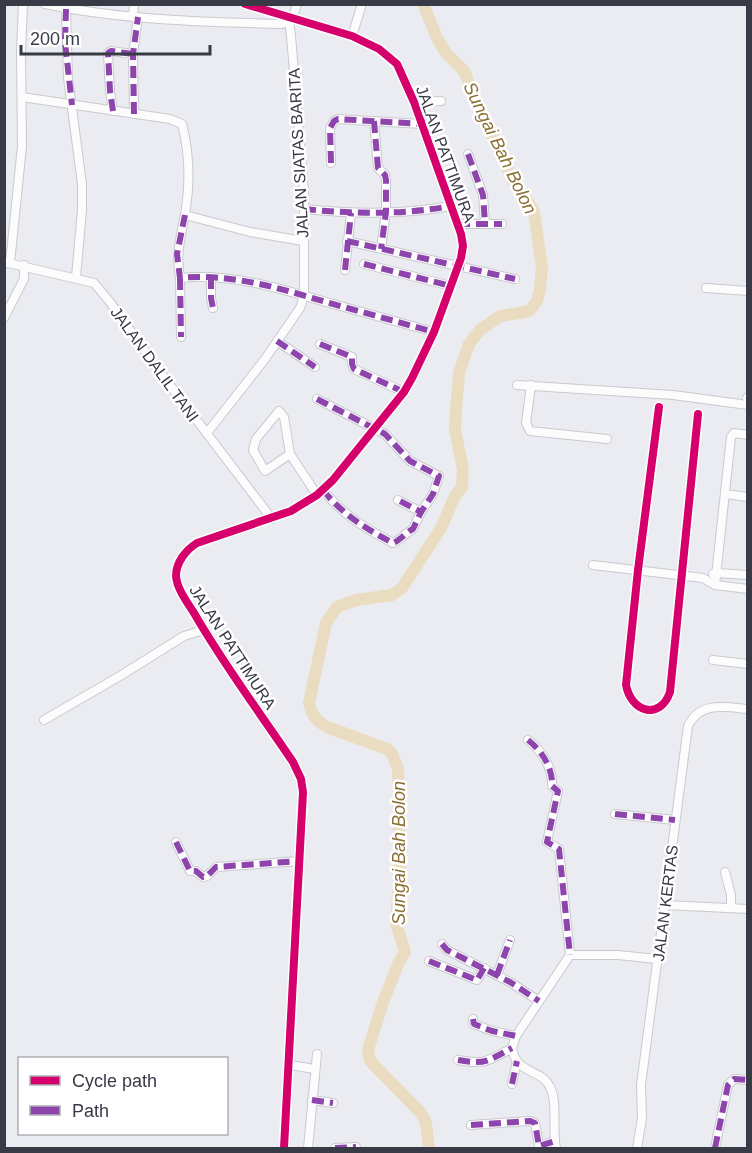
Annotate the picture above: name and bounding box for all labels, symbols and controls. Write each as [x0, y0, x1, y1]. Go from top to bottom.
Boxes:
scale bar [21, 18, 210, 56]
text: 200 m [30, 29, 80, 49]
street label: JALAN SIATAS BARITA [286, 67, 311, 238]
water label: Sungai Bah Bolon [459, 79, 541, 217]
street label: JALAN PATTIMURA [413, 83, 478, 225]
street label: JALAN DALIL TANI [107, 304, 202, 425]
street label: JALAN PATTIMURA [186, 582, 279, 713]
water label: Sungai Bah Bolon [389, 781, 409, 925]
street label: JALAN KERTAS [650, 844, 681, 962]
legend [18, 1057, 228, 1135]
text: Cycle path [72, 1071, 157, 1091]
text: Path [72, 1101, 109, 1121]

